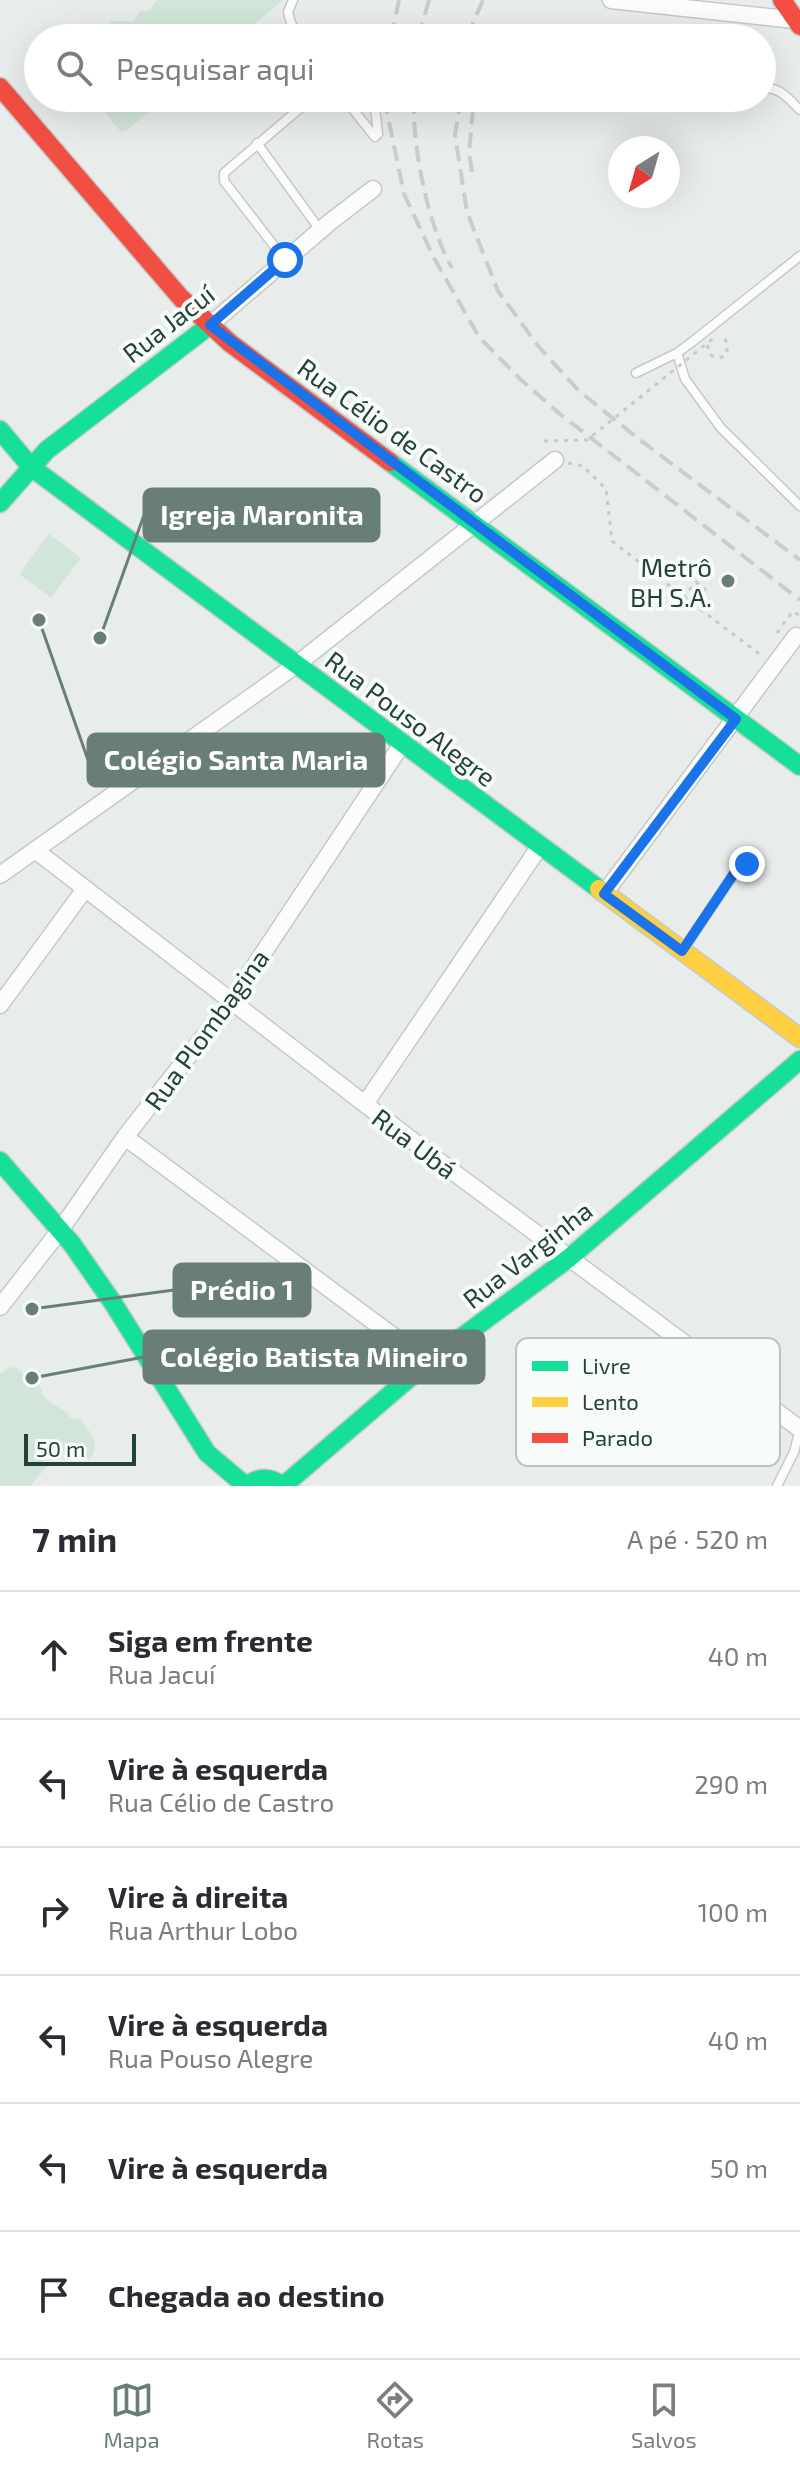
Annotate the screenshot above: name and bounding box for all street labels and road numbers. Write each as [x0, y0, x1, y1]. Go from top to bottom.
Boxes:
street label: Rua Jacuí [116, 277, 221, 368]
street label: Rua Célio de Castro [292, 351, 494, 509]
street label: Rua Pouso Alegre [320, 644, 502, 792]
street label: Rua Plombagina [137, 943, 275, 1115]
street label: Rua Ubá [367, 1101, 463, 1185]
street label: Rua Varginha [456, 1194, 598, 1314]

